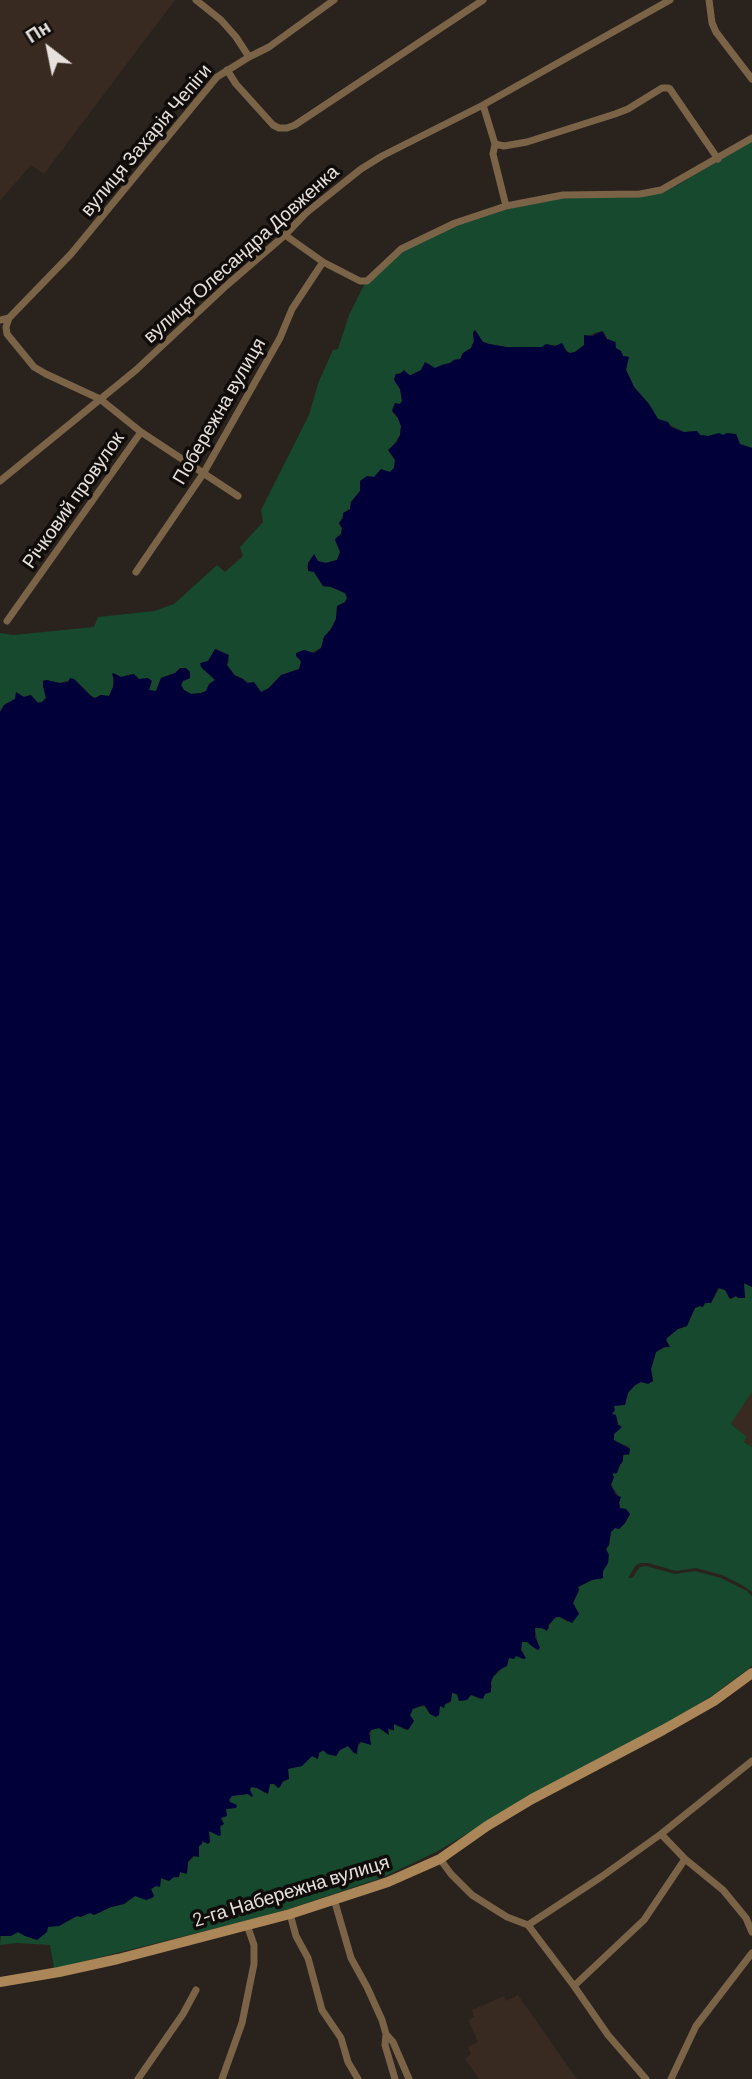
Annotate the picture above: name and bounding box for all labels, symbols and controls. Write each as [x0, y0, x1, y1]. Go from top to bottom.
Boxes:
north arrow [14, 14, 84, 84]
text: Пн [21, 14, 54, 47]
street label: вулиця Захарія Чепіги [76, 59, 216, 221]
street label: вулиця Олесандра Довженка [139, 160, 343, 348]
street label: Побережна вулиця [168, 334, 270, 488]
street label: Річковий провулок [17, 427, 129, 573]
street label: 2-га Набережна вулиця [190, 1850, 392, 1932]

